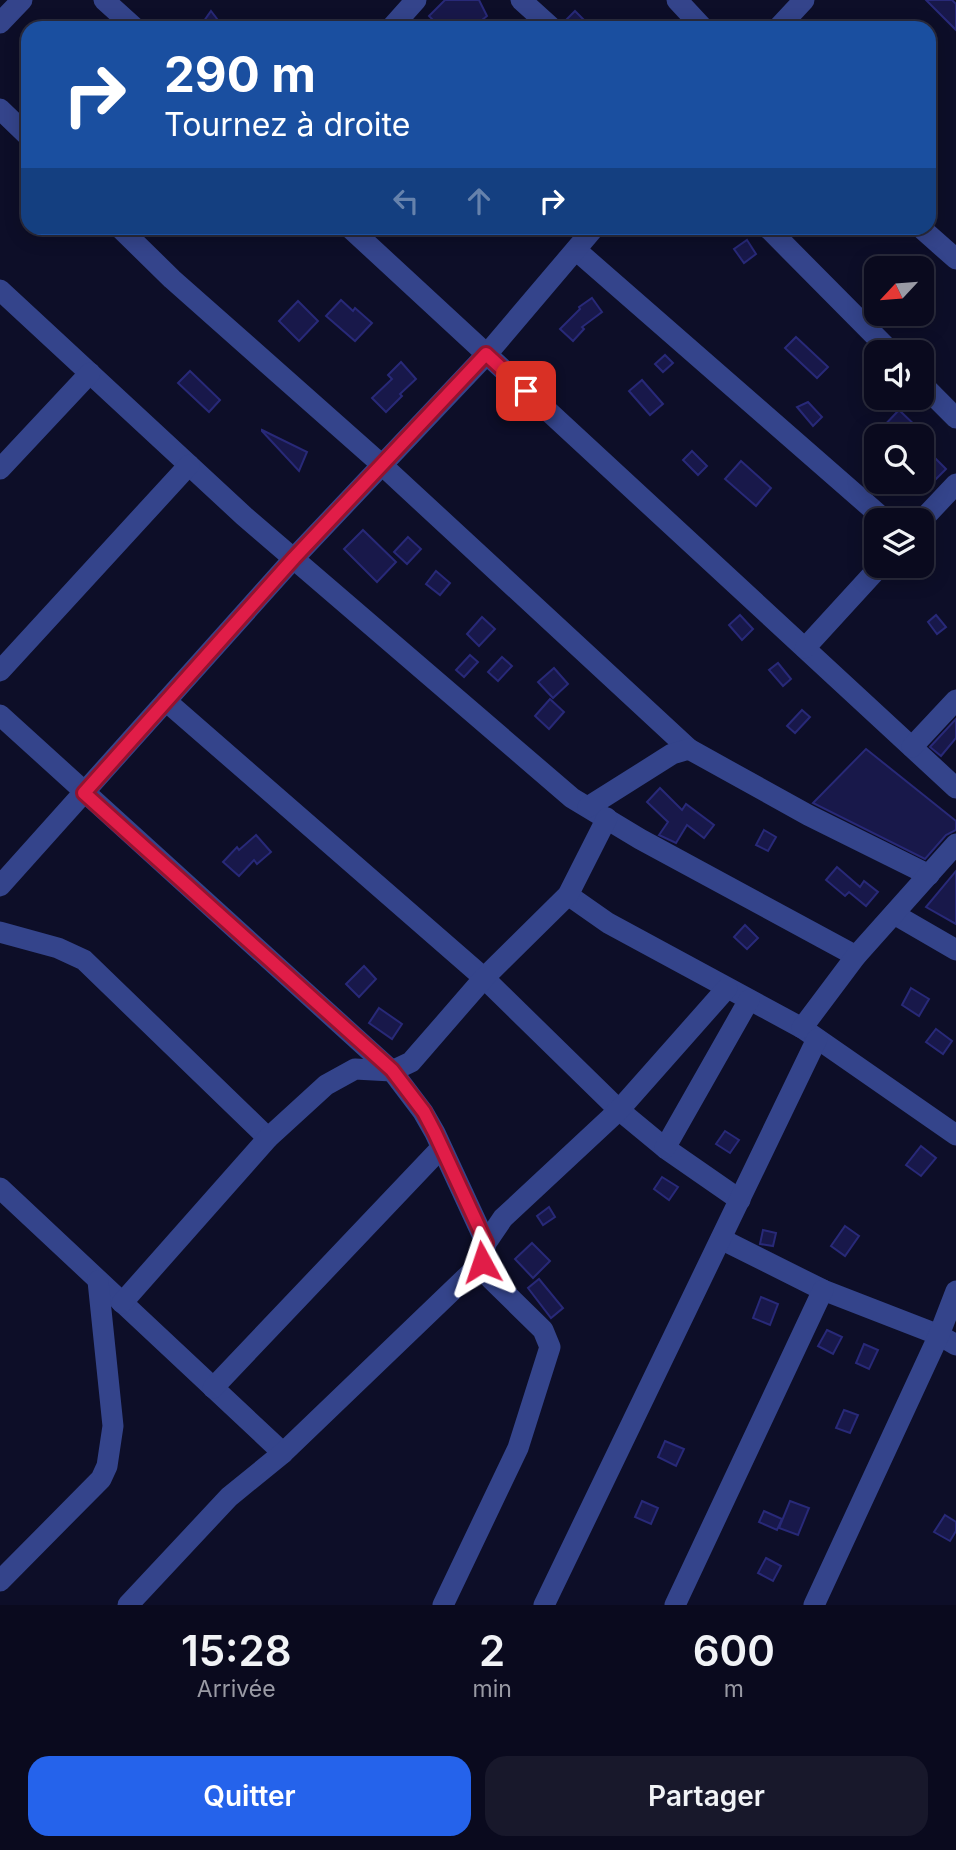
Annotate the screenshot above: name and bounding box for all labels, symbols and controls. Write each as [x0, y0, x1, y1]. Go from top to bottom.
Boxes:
text: 290 m [164, 45, 316, 104]
icon: right [49, 49, 140, 140]
text: Tournez à droite [164, 105, 410, 144]
icon: left [387, 182, 425, 220]
icon: ahead [460, 182, 498, 220]
icon: right [533, 182, 571, 220]
north arrow [864, 256, 934, 326]
map controls [864, 256, 934, 578]
button: sound [864, 340, 934, 410]
pin [496, 361, 556, 421]
icon: arrive [507, 372, 545, 410]
button: search [864, 424, 934, 494]
button: layers [864, 508, 934, 578]
position arrow [445, 1225, 519, 1299]
text: 15:28 [181, 1625, 292, 1676]
text: 2 [479, 1625, 505, 1676]
text: 600 [693, 1625, 775, 1676]
text: Arrivée [197, 1675, 276, 1703]
text: min [473, 1675, 512, 1703]
text: m [724, 1675, 744, 1703]
button: Quitter [28, 1756, 471, 1836]
button: Partager [485, 1756, 928, 1836]

